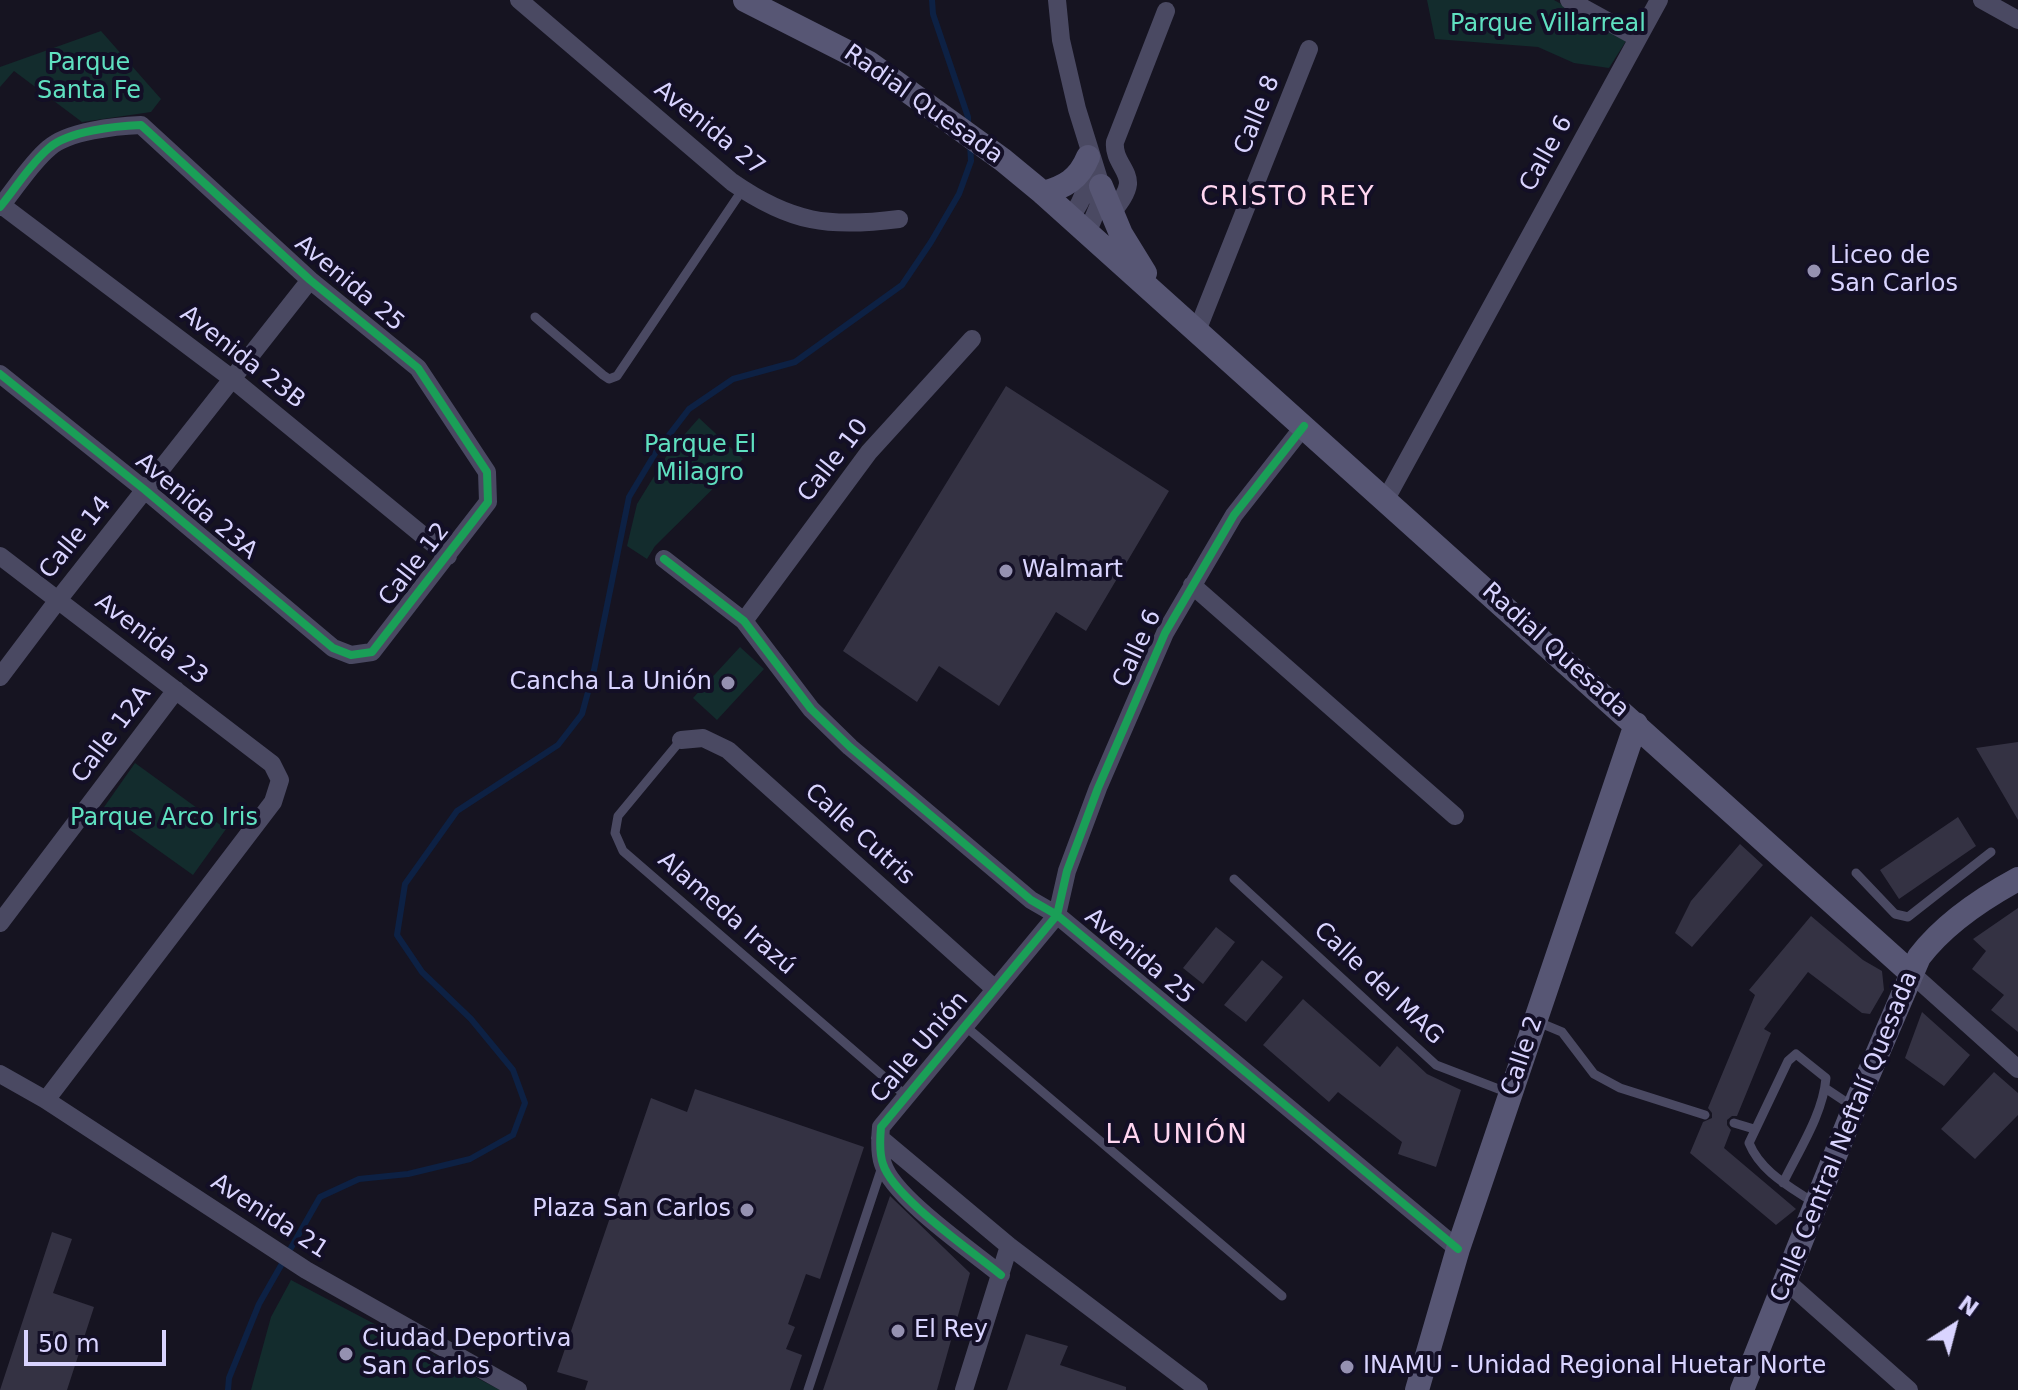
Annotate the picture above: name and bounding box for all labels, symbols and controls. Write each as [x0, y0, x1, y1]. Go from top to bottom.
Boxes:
park label: Parque Villarreal [1450, 11, 1646, 39]
street label: Radial Quesada [838, 39, 1008, 171]
park label: Parque Santa Fe [37, 50, 141, 106]
street label: Calle 8 [1229, 71, 1287, 159]
street label: Avenida 27 [648, 76, 770, 182]
street label: Calle 6 [1514, 111, 1580, 197]
district label: CRISTO REY [1200, 182, 1376, 214]
street label: Avenida 25 [288, 230, 410, 338]
place label: Liceo de San Carlos [1830, 243, 1958, 299]
marker: Liceo de San Carlos [1805, 262, 1823, 280]
street label: Avenida 23B [174, 300, 310, 416]
street label: Calle 10 [793, 414, 875, 508]
park label: Parque El Milagro [644, 432, 756, 488]
street label: Avenida 23A [129, 448, 263, 566]
street label: Calle 14 [34, 491, 118, 585]
street label: Calle 12 [374, 518, 456, 612]
place label: Walmart [1022, 557, 1123, 585]
marker: Walmart [997, 562, 1015, 580]
street label: Radial Quesada [1476, 577, 1634, 725]
street label: Avenida 23 [89, 588, 213, 692]
street label: Calle 6 [1108, 606, 1168, 692]
place label: Cancha La Unión [510, 669, 712, 697]
marker: Cancha La Unión [719, 674, 737, 692]
street label: Calle 12A [66, 681, 158, 789]
street label: Calle Cutris [798, 778, 920, 892]
park label: Parque Arco Iris [70, 805, 258, 833]
street label: Alameda Irazú [651, 846, 801, 982]
street label: Avenida 25 [1078, 903, 1200, 1011]
street label: Calle del MAG [1307, 917, 1449, 1051]
street label: Calle Central Neftalí Quesada [1765, 967, 1925, 1307]
street label: Calle Unión [865, 986, 975, 1110]
street label: Calle 2 [1496, 1012, 1550, 1100]
district label: LA UNIÓN [1105, 1120, 1249, 1152]
street label: Avenida 21 [205, 1168, 333, 1266]
place label: Plaza San Carlos [532, 1196, 731, 1224]
marker: Plaza San Carlos [738, 1201, 756, 1219]
north arrow [1914, 1286, 1994, 1366]
text: N [1954, 1291, 1983, 1322]
scale bar [28, 1314, 170, 1364]
place label: El Rey [914, 1317, 988, 1345]
marker: El Rey [889, 1322, 907, 1340]
place label: Ciudad Deportiva San Carlos [362, 1326, 571, 1382]
text: 50 m [38, 1330, 100, 1358]
marker: Ciudad Deportiva San Carlos [337, 1345, 355, 1363]
place label: INAMU - Unidad Regional Huetar Norte [1363, 1353, 1826, 1381]
marker: INAMU - Unidad Regional Huetar Norte [1338, 1358, 1356, 1376]

